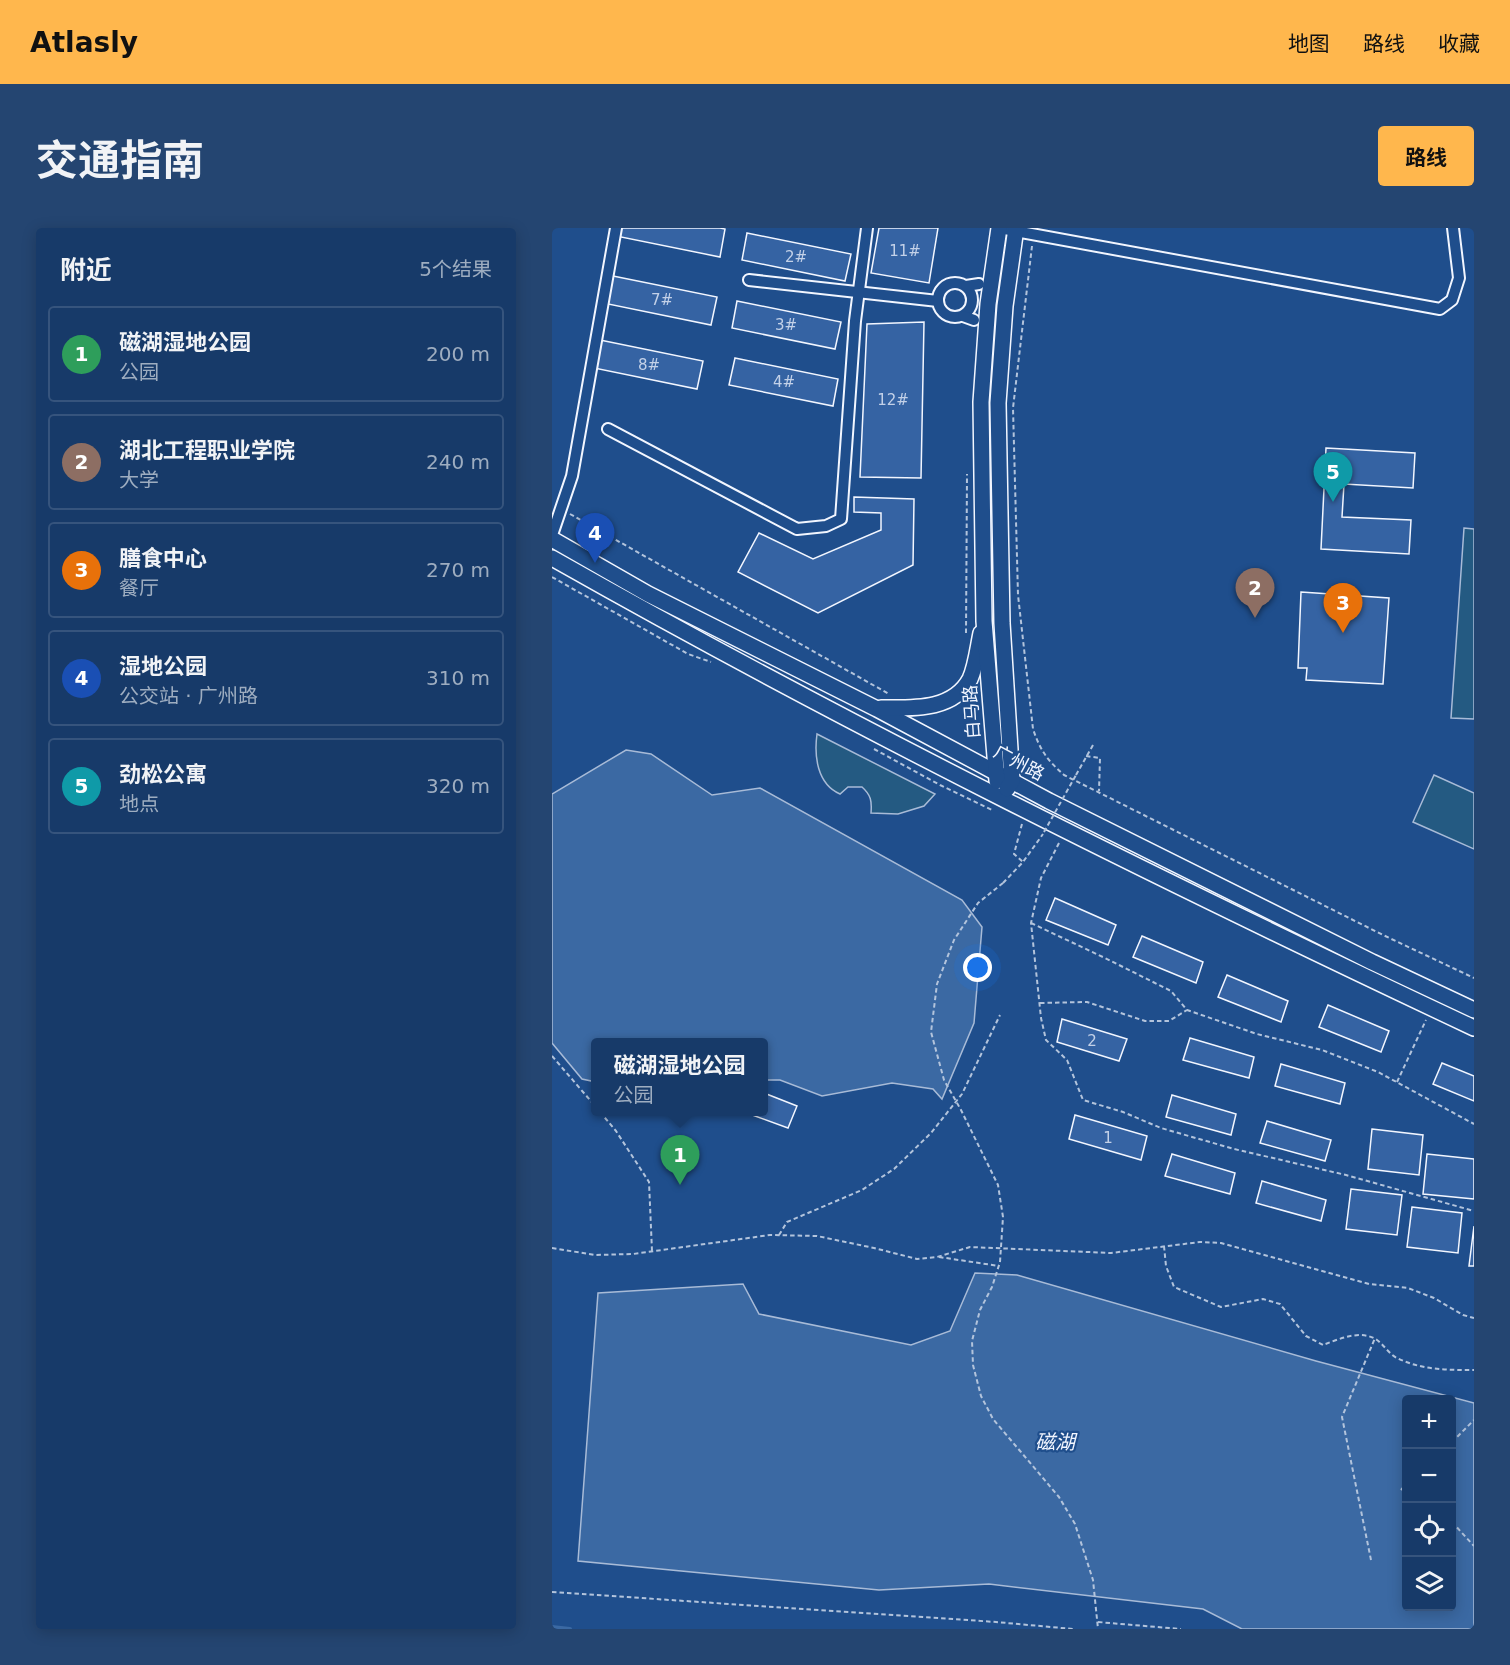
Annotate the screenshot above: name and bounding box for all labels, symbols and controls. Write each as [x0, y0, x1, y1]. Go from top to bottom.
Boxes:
text: Atlasly [30, 26, 138, 59]
text: 地图 [1288, 32, 1330, 56]
text: 路线 [1363, 32, 1405, 56]
text: 收藏 [1438, 32, 1480, 56]
button: 路线 [1378, 126, 1474, 186]
text: 交通指南 [36, 136, 204, 185]
house number: 11# [889, 242, 921, 260]
house number: 2# [785, 248, 807, 266]
text: 附近 [60, 255, 112, 285]
text: 5个结果 [419, 257, 492, 281]
house number: 7# [651, 291, 673, 309]
house number: 3# [775, 316, 797, 334]
text: 磁湖湿地公园 [119, 330, 251, 355]
text: 1 [75, 342, 88, 366]
text: 200 m [426, 342, 490, 366]
house number: 8# [638, 356, 660, 374]
text: 公园 [119, 360, 159, 384]
house number: 4# [773, 373, 795, 391]
house number: 12# [877, 391, 909, 409]
text: 湖北工程职业学院 [119, 438, 295, 463]
text: 2 [75, 450, 88, 474]
text: 240 m [426, 450, 490, 474]
pin: 5 [1314, 452, 1352, 502]
text: 大学 [119, 468, 159, 492]
pin: 4 [576, 514, 615, 563]
text: 膳食中心 [119, 546, 207, 571]
text: 3 [75, 558, 88, 582]
text: 270 m [426, 558, 490, 582]
pin: 2 [1236, 568, 1274, 618]
text: 餐厅 [119, 576, 159, 600]
pin: 3 [1324, 584, 1362, 633]
text: 湿地公园 [119, 654, 207, 679]
text: 4 [75, 666, 88, 690]
text: 310 m [426, 666, 490, 690]
text: 公交站 · 广州路 [119, 684, 258, 708]
street label: 白马路 [959, 684, 984, 740]
street label: 广州路 [990, 741, 1048, 785]
text: 劲松公寓 [119, 762, 207, 787]
text: 5 [75, 774, 88, 798]
text: 320 m [426, 774, 490, 798]
text: 地点 [119, 792, 159, 816]
your location [963, 953, 992, 982]
house number: 2 [1087, 1032, 1097, 1050]
popup [591, 1038, 768, 1116]
text: 磁湖湿地公园 [613, 1053, 746, 1078]
text: 公园 [613, 1083, 653, 1107]
house number: 1 [1103, 1129, 1113, 1147]
pin: 1 [660, 1136, 700, 1185]
map controls [1402, 1395, 1456, 1611]
button: + [1402, 1395, 1456, 1449]
water label: 磁湖 [1035, 1430, 1078, 1454]
button: − [1402, 1449, 1456, 1503]
button: locate [1402, 1503, 1456, 1557]
button: layers [1402, 1557, 1456, 1611]

